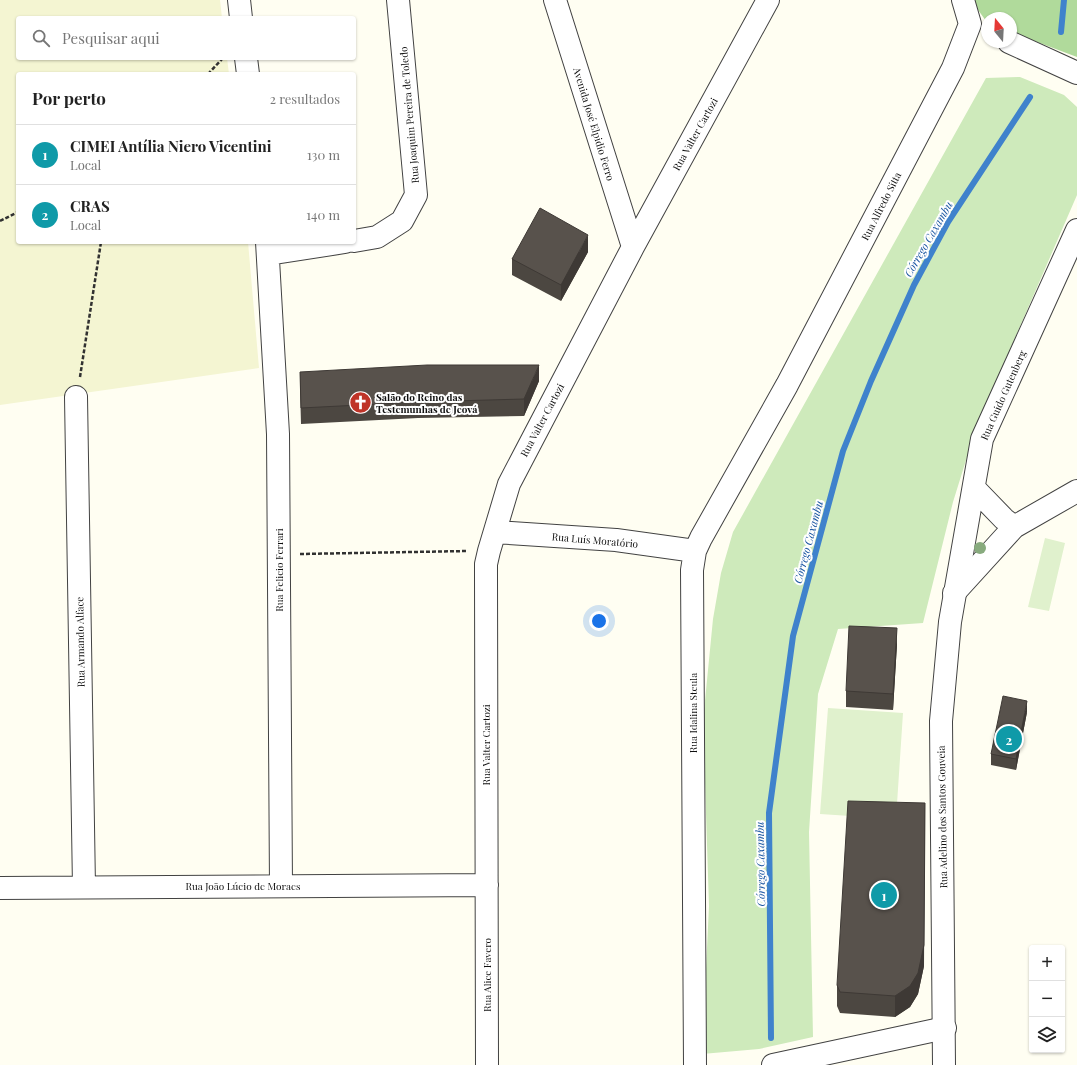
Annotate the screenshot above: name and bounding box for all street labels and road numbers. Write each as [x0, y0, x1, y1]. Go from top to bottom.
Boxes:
street label: Rua Joaquim Pereira de Toledo [396, 46, 422, 184]
street label: Avenida José Elpidio Ferro [570, 65, 618, 183]
street label: Rua Valter Cartozi [669, 95, 721, 173]
street label: Rua Alfredo Sitta [858, 169, 904, 243]
street label: Rua Guido Gutenberg [977, 347, 1029, 442]
street label: Rua Valter Cartozi [517, 381, 567, 459]
street label: Rua Felicio Ferrari [272, 528, 286, 612]
street label: Rua Luís Moratório [551, 529, 639, 551]
street label: Rua Armando Alface [72, 597, 88, 687]
street label: Rua Idalina Steula [686, 673, 700, 753]
street label: Rua Valter Cartozi [479, 704, 493, 786]
street label: Rua Adelino dos Santos Gouveia [934, 745, 950, 889]
street label: Rua João Lúcio de Moraes [186, 879, 300, 893]
street label: Rua Alice Favero [480, 938, 494, 1012]

